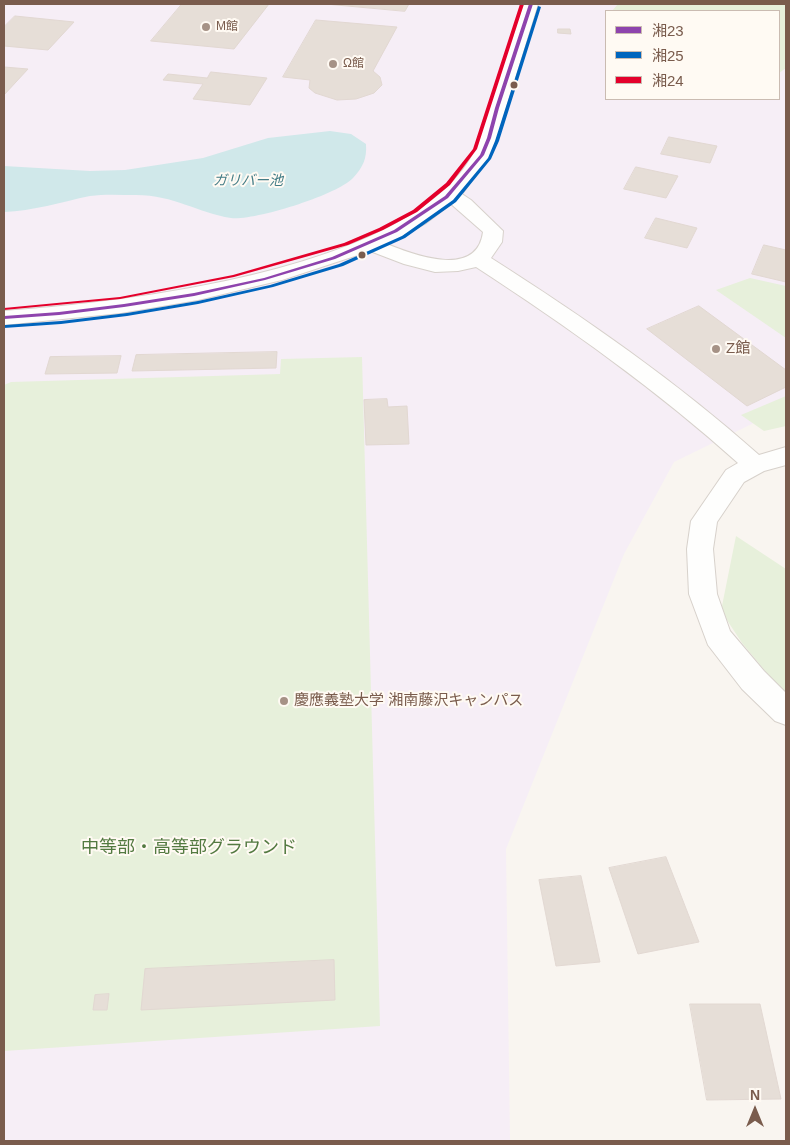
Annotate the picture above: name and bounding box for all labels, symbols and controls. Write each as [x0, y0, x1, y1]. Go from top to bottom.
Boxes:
legend [605, 10, 780, 100]
place label: Μ館 [216, 20, 238, 34]
marker: Μ館 [200, 21, 212, 33]
text: 湘23 [652, 22, 684, 39]
text: 湘25 [652, 47, 684, 64]
place label: Ω館 [343, 57, 364, 71]
marker: Ω館 [327, 58, 339, 70]
text: 湘24 [652, 72, 684, 89]
unlabelled marker [509, 80, 519, 90]
water label: ガリバー池 [213, 173, 283, 189]
unlabelled marker [357, 250, 367, 260]
place label: Ζ館 [726, 340, 750, 358]
marker: Ζ館 [710, 343, 722, 355]
place label: 慶應義塾大学 湘南藤沢キャンパス [294, 692, 523, 710]
marker: 慶應義塾大学 湘南藤沢キャンパス [278, 695, 290, 707]
park label: 中等部・高等部グラウンド [81, 837, 297, 859]
north arrow [730, 1085, 780, 1135]
text: N [750, 1087, 760, 1103]

